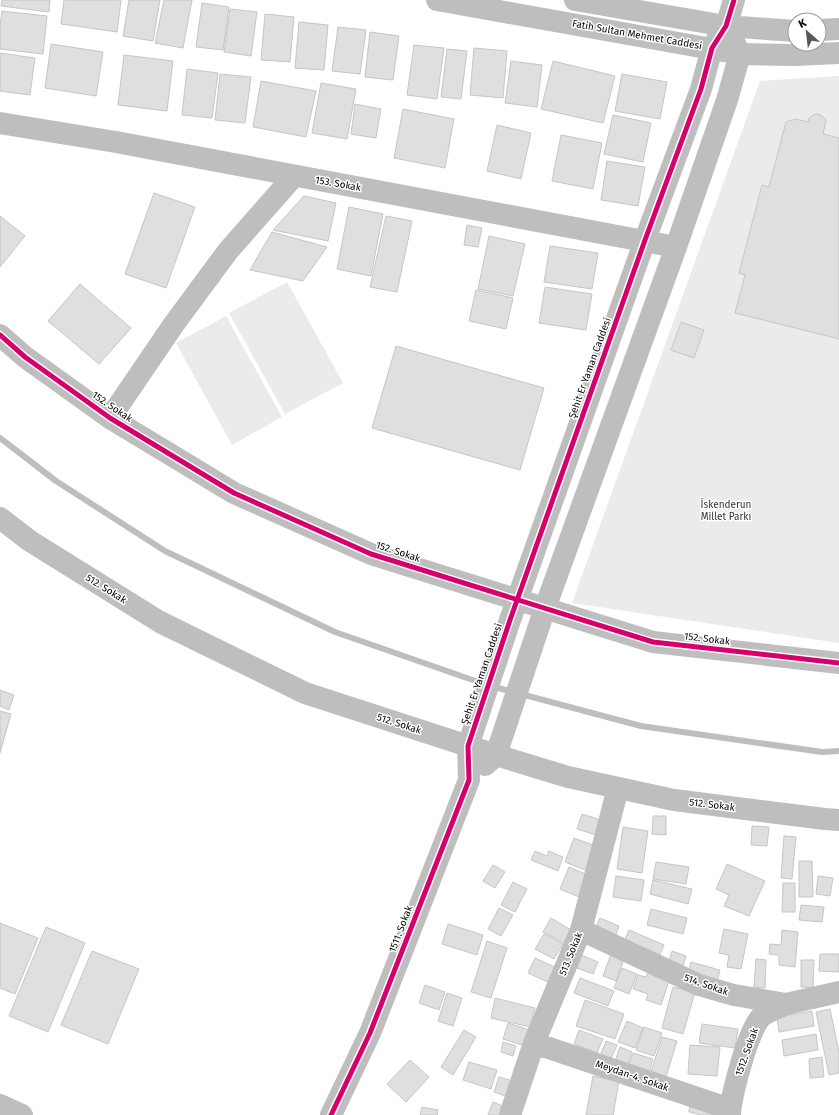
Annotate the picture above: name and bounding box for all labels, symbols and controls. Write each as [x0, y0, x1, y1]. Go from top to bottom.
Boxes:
north arrow [787, 12, 827, 52]
text: K [796, 16, 810, 31]
street label: Fatih Sultan Mehmet Caddesi [571, 18, 703, 52]
street label: 153. Sokak [314, 174, 363, 194]
street label: Şehit Er Yaman Caddesi [566, 316, 614, 420]
street label: 152. Sokak [90, 389, 135, 425]
park label: İskenderun Millet Parkı [701, 497, 751, 523]
street label: 152. Sokak [374, 539, 423, 565]
street label: 512. Sokak [83, 572, 129, 607]
street label: Şehit Er Yaman Caddesi [459, 622, 505, 726]
street label: 152. Sokak [683, 630, 731, 648]
street label: 512. Sokak [375, 711, 423, 737]
street label: 512. Sokak [689, 796, 736, 814]
street label: 1511. Sokak [387, 903, 416, 954]
street label: 513. Sokak [557, 930, 585, 977]
street label: 514. Sokak [682, 972, 731, 998]
street label: 1512. Sokak [733, 1026, 761, 1078]
street label: Meydan-4. Sokak [594, 1058, 671, 1094]

